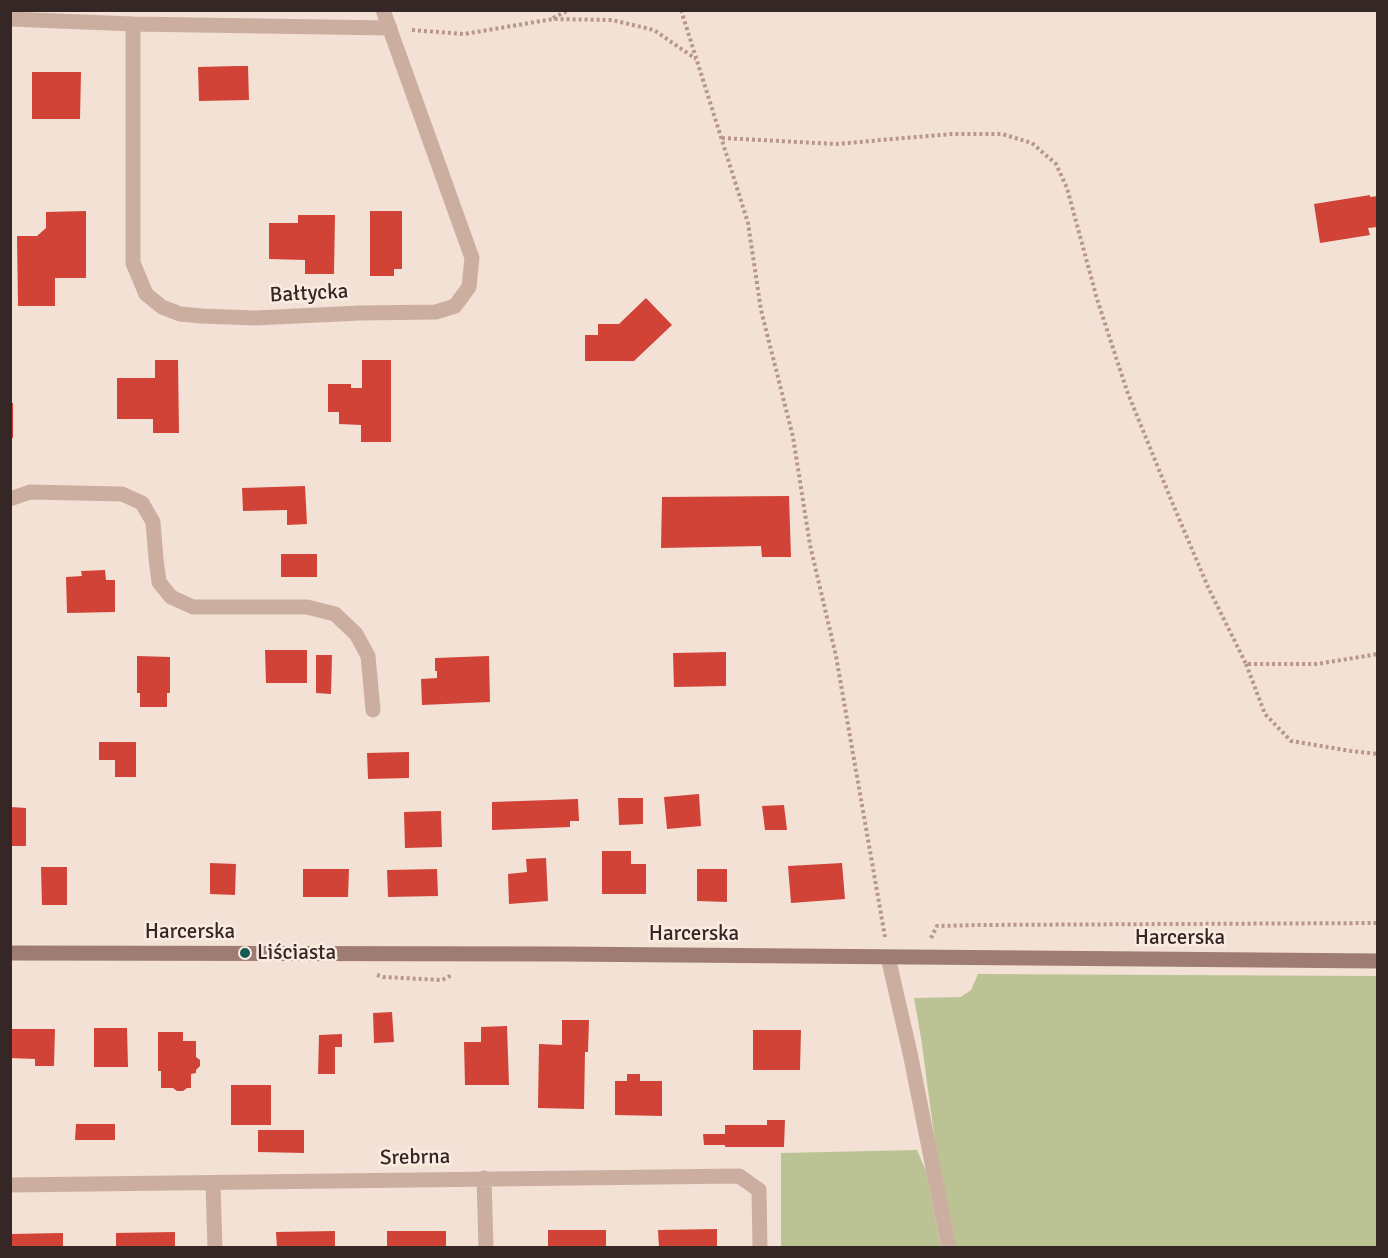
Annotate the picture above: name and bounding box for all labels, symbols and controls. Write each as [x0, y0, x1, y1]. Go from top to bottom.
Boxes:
street label: Bałtycka [269, 279, 349, 309]
street label: Harcerska [145, 919, 235, 945]
street label: Harcerska [649, 921, 739, 947]
street label: Harcerska [1135, 925, 1225, 951]
place label: Liściasta [257, 940, 336, 966]
marker: Liściasta [238, 946, 252, 960]
street label: Srebrna [380, 1145, 450, 1171]

